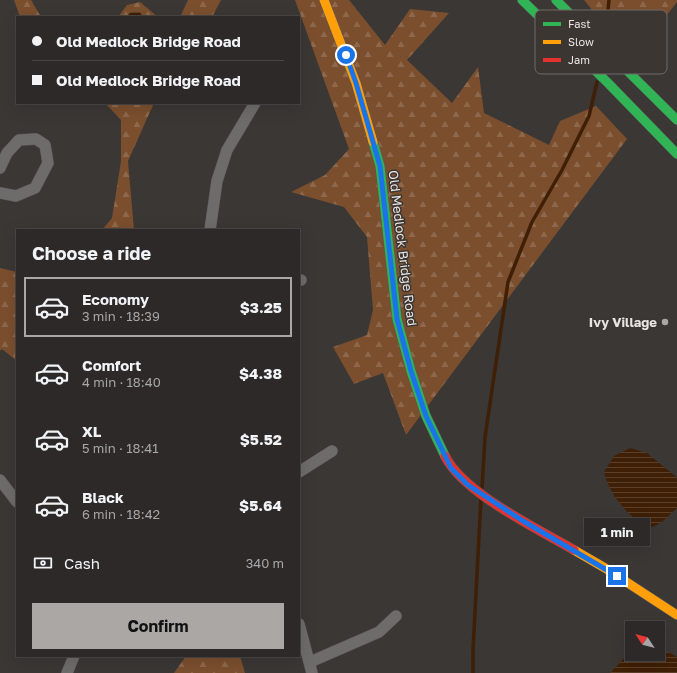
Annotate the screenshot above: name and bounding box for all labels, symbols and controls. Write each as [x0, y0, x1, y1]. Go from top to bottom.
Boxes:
legend [535, 10, 667, 74]
text: Fast [568, 17, 591, 30]
text: Old Medlock Bridge Road [56, 32, 241, 50]
text: Slow [568, 35, 594, 48]
route start [337, 46, 355, 64]
text: Jam [568, 53, 590, 66]
text: Old Medlock Bridge Road [56, 71, 241, 89]
street label: Old Medlock Bridge Road [385, 169, 421, 327]
text: Choose a ride [32, 242, 151, 264]
icon: car [34, 289, 70, 325]
text: Economy [82, 290, 149, 308]
text: $3.25 [240, 298, 282, 316]
text: 3 min · 18:39 [82, 308, 160, 324]
place label: Ivy Village [589, 314, 657, 330]
marker: Ivy Village [660, 317, 670, 327]
icon: car [34, 355, 70, 391]
text: Comfort [82, 356, 141, 374]
text: $4.38 [239, 364, 282, 382]
text: 4 min · 18:40 [82, 374, 161, 390]
icon: car [34, 421, 70, 457]
text: XL [82, 422, 101, 440]
text: $5.52 [240, 430, 282, 448]
text: 5 min · 18:41 [82, 440, 159, 456]
icon: car [34, 487, 70, 523]
text: Black [82, 488, 124, 506]
text: $5.64 [239, 496, 282, 514]
text: 6 min · 18:42 [82, 506, 160, 522]
callout: 1 min [584, 518, 650, 546]
text: 1 min [601, 524, 633, 540]
icon: cash [32, 552, 54, 574]
text: Cash [64, 554, 100, 572]
text: 340 m [246, 555, 284, 571]
route end [608, 567, 626, 585]
button: Confirm [32, 603, 284, 649]
north arrow [625, 621, 665, 661]
map controls [625, 621, 665, 661]

